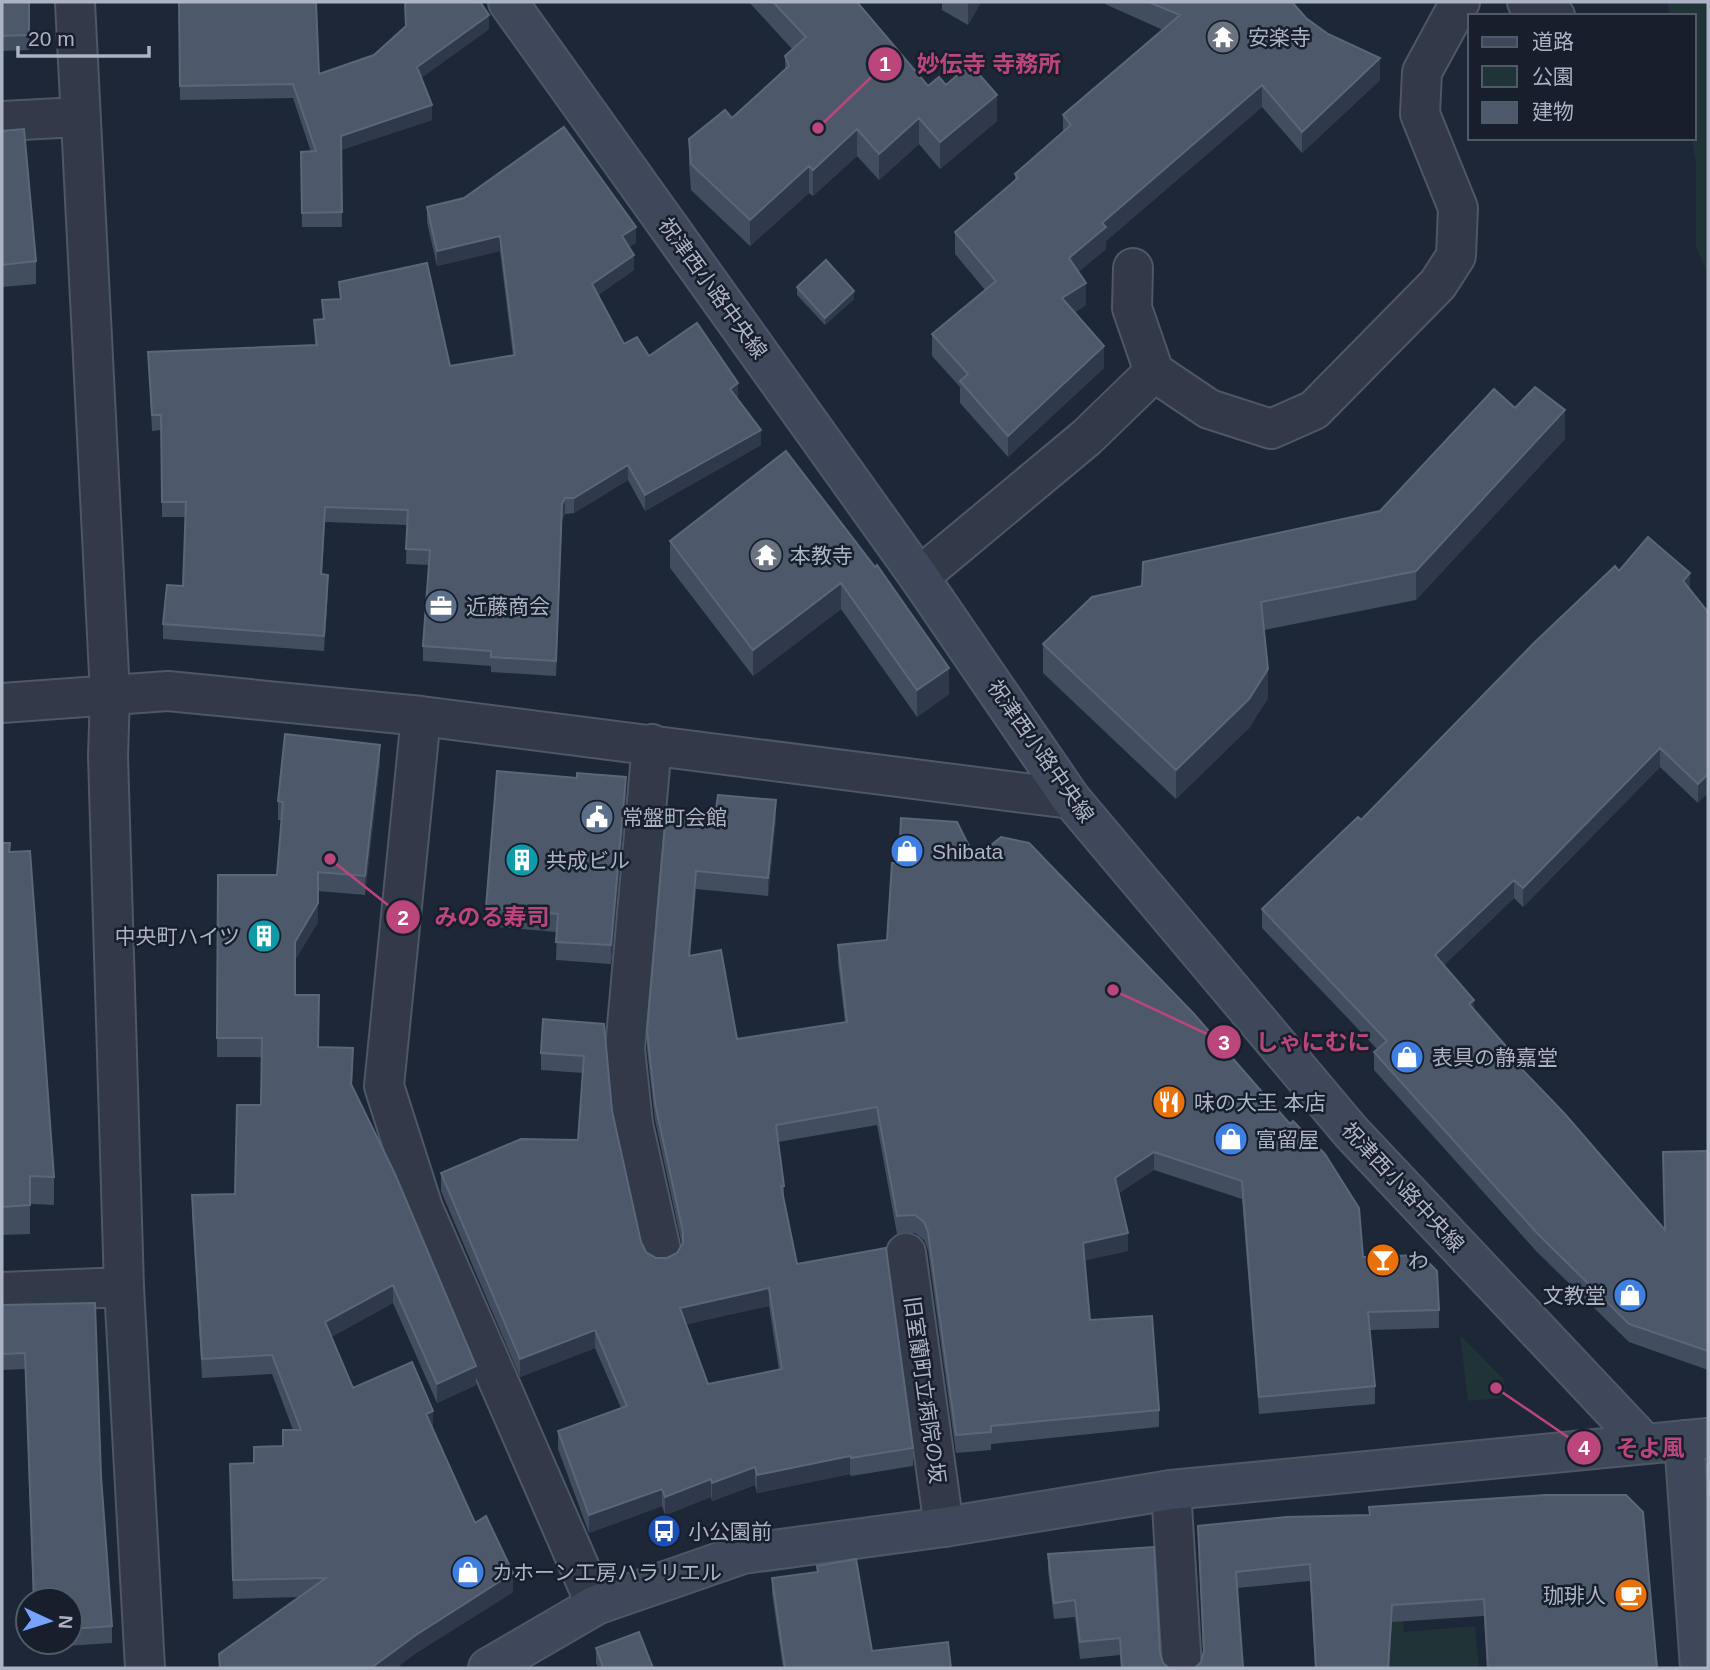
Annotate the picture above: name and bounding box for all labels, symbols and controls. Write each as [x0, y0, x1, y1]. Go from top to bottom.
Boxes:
scale bar [18, 14, 149, 58]
legend [1468, 14, 1696, 140]
temple icon: 安楽寺 [1204, 18, 1242, 56]
place label: 安楽寺 [1248, 26, 1311, 49]
text: 20 m [28, 27, 75, 50]
text: 道路 [1532, 30, 1574, 53]
callout: 妙伝寺 寺務所 [867, 42, 1075, 86]
text: 妙伝寺 寺務所 [917, 51, 1061, 77]
text: 1 [879, 52, 891, 75]
text: 公園 [1532, 65, 1574, 88]
text: 建物 [1532, 100, 1574, 123]
street label: 祝津西小路中央線 [654, 213, 772, 363]
temple icon: 本教寺 [747, 536, 785, 574]
place label: 本教寺 [790, 544, 853, 567]
office icon: 近藤商会 [422, 587, 460, 625]
place label: 近藤商会 [466, 595, 550, 618]
street label: 祝津西小路中央線 [983, 676, 1099, 826]
public building icon: 常盤町会館 [578, 798, 616, 836]
place label: 常盤町会館 [622, 806, 727, 829]
shop icon: Shibata [888, 832, 926, 870]
place label: Shibata [932, 840, 1004, 863]
building icon: 共成ビル [503, 841, 541, 879]
place label: 共成ビル [546, 849, 630, 872]
callout: みのる寿司 [386, 895, 564, 939]
text: みのる寿司 [435, 904, 550, 930]
text: 2 [397, 906, 409, 929]
building icon: 中央町ハイツ [245, 917, 283, 955]
place label: 中央町ハイツ [114, 925, 240, 948]
callout: しゃにむに [1206, 1020, 1384, 1064]
text: しゃにむに [1256, 1029, 1371, 1055]
text: 3 [1218, 1031, 1230, 1054]
shop icon: 表具の静嘉堂 [1388, 1038, 1426, 1076]
place label: 表具の静嘉堂 [1432, 1046, 1558, 1069]
restaurant icon: 味の大王 本店 [1150, 1083, 1188, 1121]
place label: 味の大王 本店 [1194, 1091, 1326, 1114]
street label: 祝津西小路中央線 [1337, 1118, 1469, 1256]
shop icon: 富留屋 [1212, 1120, 1250, 1158]
place label: 富留屋 [1256, 1128, 1319, 1151]
bar icon: わ [1364, 1241, 1402, 1279]
place label: わ [1408, 1249, 1429, 1272]
shop icon: 文教堂 [1611, 1276, 1649, 1314]
place label: 文教堂 [1543, 1284, 1606, 1307]
street label: 旧室蘭町立病院の坂 [900, 1295, 950, 1485]
callout: そよ風 [1567, 1426, 1699, 1470]
text: そよ風 [1616, 1435, 1685, 1461]
text: 4 [1578, 1436, 1590, 1459]
bus stop icon: 小公園前 [645, 1512, 683, 1550]
place label: 小公園前 [688, 1520, 772, 1543]
shop icon: カホーン工房ハラリエル [449, 1553, 487, 1591]
place label: カホーン工房ハラリエル [492, 1561, 722, 1584]
cafe icon: 珈琲人 [1612, 1576, 1650, 1614]
place label: 珈琲人 [1543, 1584, 1606, 1607]
north arrow [14, 1586, 84, 1656]
text: N [55, 1615, 76, 1630]

